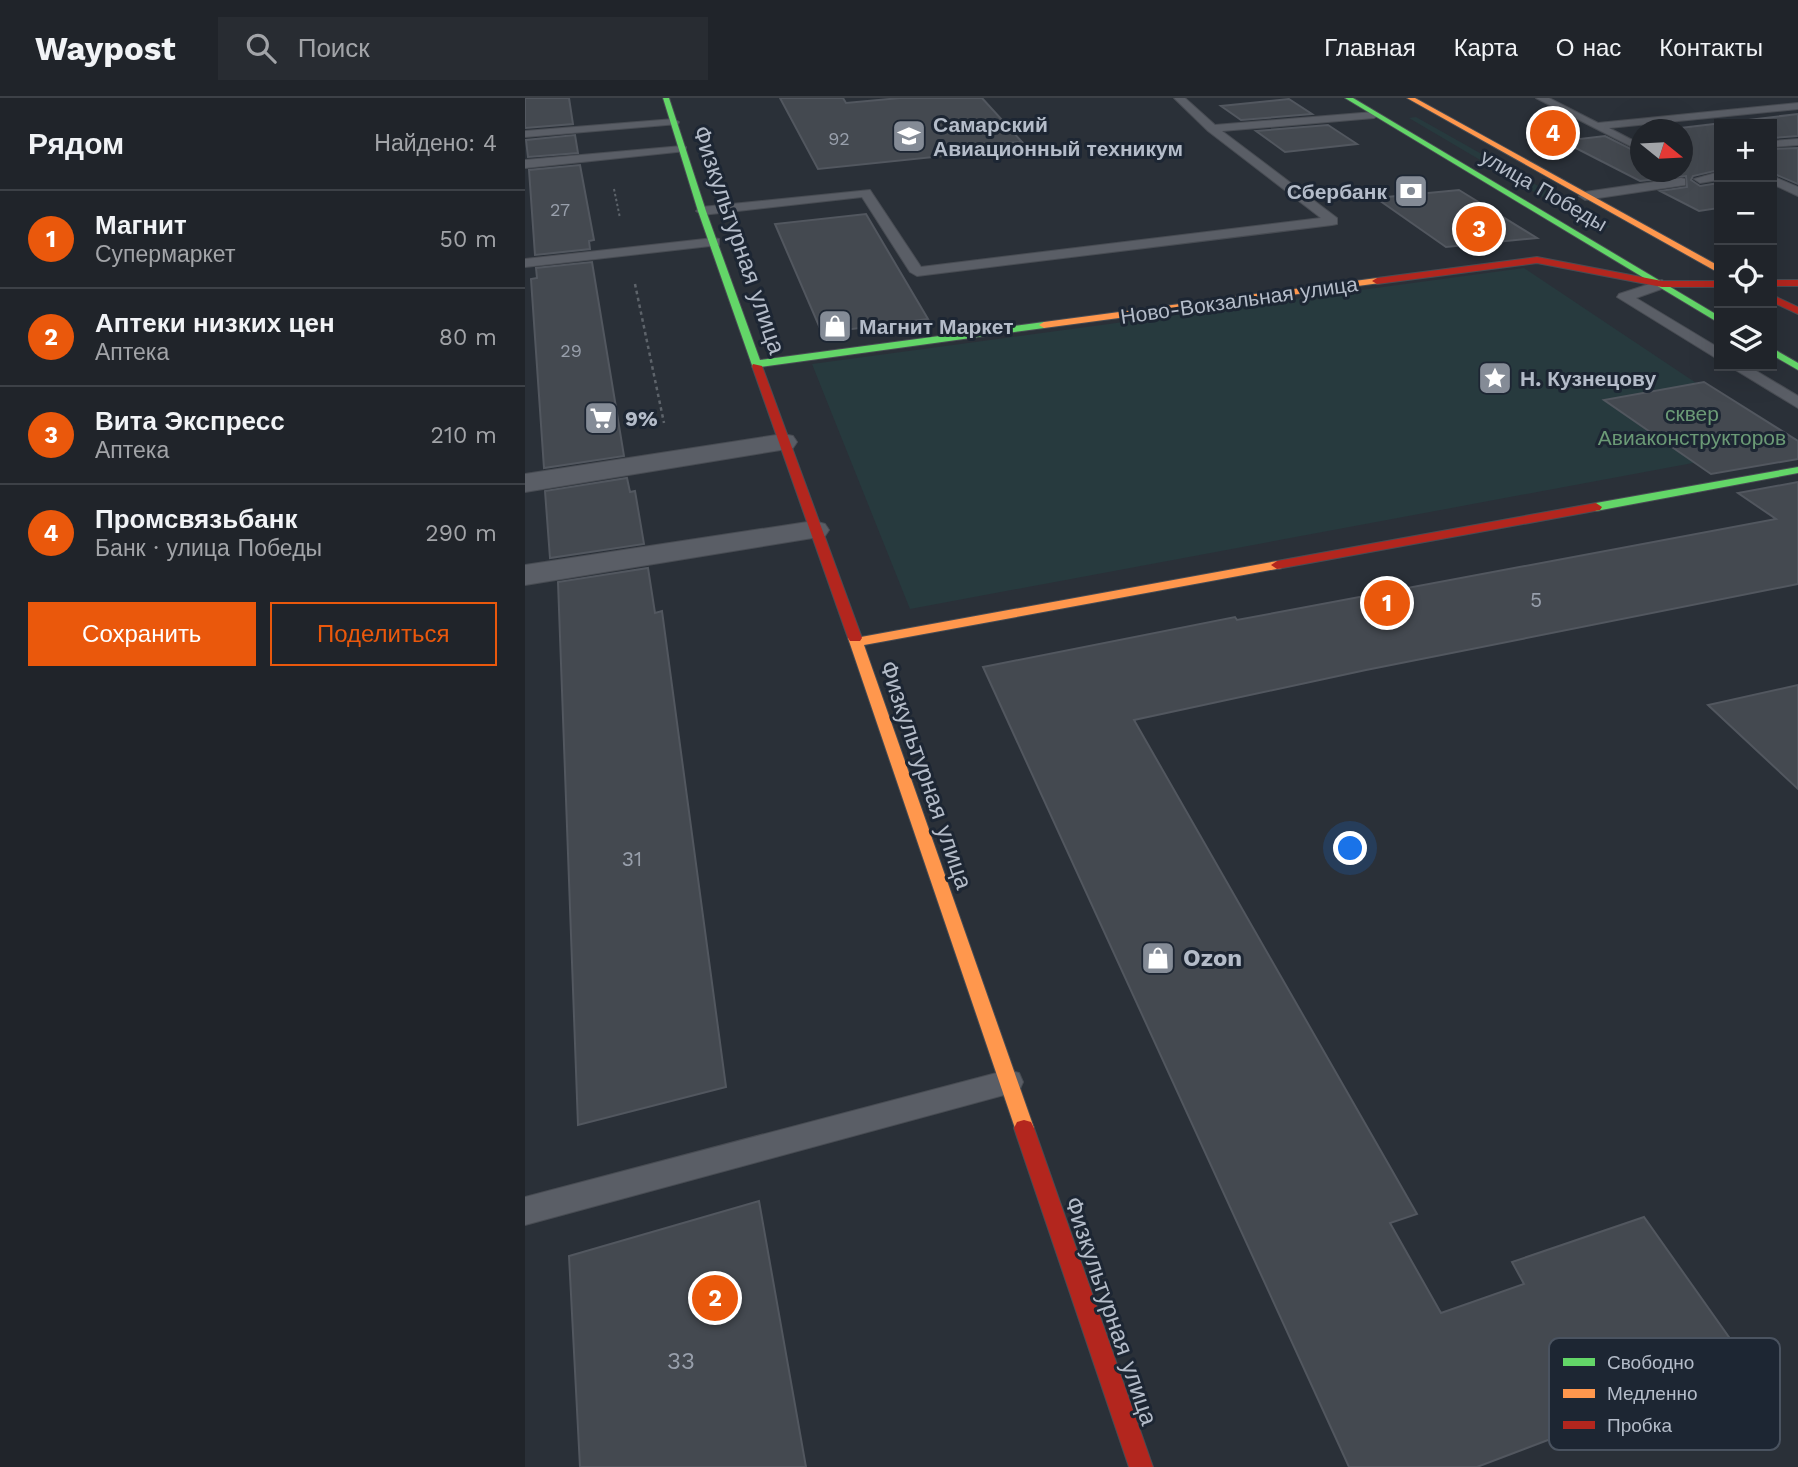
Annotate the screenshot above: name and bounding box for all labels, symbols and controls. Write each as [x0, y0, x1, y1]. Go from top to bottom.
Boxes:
search box [218, 17, 708, 80]
text: Waypost [35, 29, 176, 68]
icon: search [242, 29, 280, 67]
text: Поиск [298, 33, 370, 63]
text: Главная [1324, 34, 1416, 62]
text: Карта [1454, 34, 1518, 62]
text: О нас [1556, 34, 1621, 62]
text: Контакты [1659, 34, 1763, 62]
pin: 4 [1530, 107, 1576, 159]
place label: Самарский Авиационный техникум [933, 112, 1183, 161]
school or university icon: Самарский Авиационный техникум [890, 117, 928, 155]
north arrow [1630, 119, 1693, 182]
map controls [1714, 119, 1777, 371]
button: + [1714, 119, 1777, 182]
street label: Физкультурная улица [687, 122, 791, 358]
text: Рядом [28, 126, 124, 161]
house number: 92 [828, 128, 850, 149]
text: Найдено: 4 [374, 130, 497, 157]
street label: улица Победы [1476, 144, 1612, 236]
bank icon: Сбербанк [1392, 172, 1430, 210]
place label: Сбербанк [1287, 179, 1387, 204]
button: − [1714, 182, 1777, 245]
house number: 27 [550, 199, 570, 220]
pin: 3 [1456, 203, 1502, 255]
text: Магнит [95, 210, 187, 240]
text: 1 [46, 226, 56, 253]
text: 50 m [440, 226, 497, 253]
text: Супермаркет [95, 241, 235, 268]
button: locate [1714, 245, 1777, 308]
street label: Ново-Вокзальная улица [1119, 271, 1360, 329]
shop icon: Магнит Маркет [816, 307, 854, 345]
text: Аптеки низких цен [95, 308, 335, 338]
button: layers [1714, 308, 1777, 371]
place label: Магнит Маркет [859, 314, 1014, 339]
text: 2 [44, 324, 58, 351]
text: 80 m [439, 324, 497, 351]
text: Аптека [95, 339, 169, 366]
house number: 29 [560, 340, 582, 361]
place icon: Н. Кузнецову [1476, 359, 1514, 397]
place label: Н. Кузнецову [1520, 366, 1656, 391]
supermarket icon: 9% [582, 399, 620, 437]
park label: сквер Авиаконструкторов [1598, 401, 1786, 450]
text: Вита Экспресс [95, 406, 285, 436]
place label: 9% [625, 406, 658, 431]
text: 3 [44, 422, 58, 449]
text: 210 m [431, 422, 497, 449]
text: Аптека [95, 437, 169, 464]
text: Промсвязьбанк [95, 504, 297, 534]
text: 4 [44, 520, 58, 547]
text: 290 m [425, 520, 497, 547]
text: Банк · улица Победы [95, 535, 322, 562]
pin: 1 [1364, 577, 1410, 629]
house number: 5 [1530, 587, 1542, 612]
button: Сохранить [28, 602, 256, 666]
button: Поделиться [270, 602, 497, 666]
street label: Физкультурная улица [874, 657, 978, 893]
your location [1333, 831, 1367, 865]
house number: 31 [622, 846, 642, 871]
shop icon: Ozon [1139, 939, 1177, 977]
place label: Ozon [1183, 944, 1242, 972]
street label: Физкультурная улица [1059, 1193, 1163, 1429]
pin: 2 [692, 1272, 738, 1324]
legend [1549, 1338, 1780, 1450]
house number: 33 [667, 1347, 695, 1375]
text: Свободно [1607, 1351, 1694, 1374]
text: Медленно [1607, 1382, 1697, 1405]
text: Пробка [1607, 1414, 1672, 1437]

